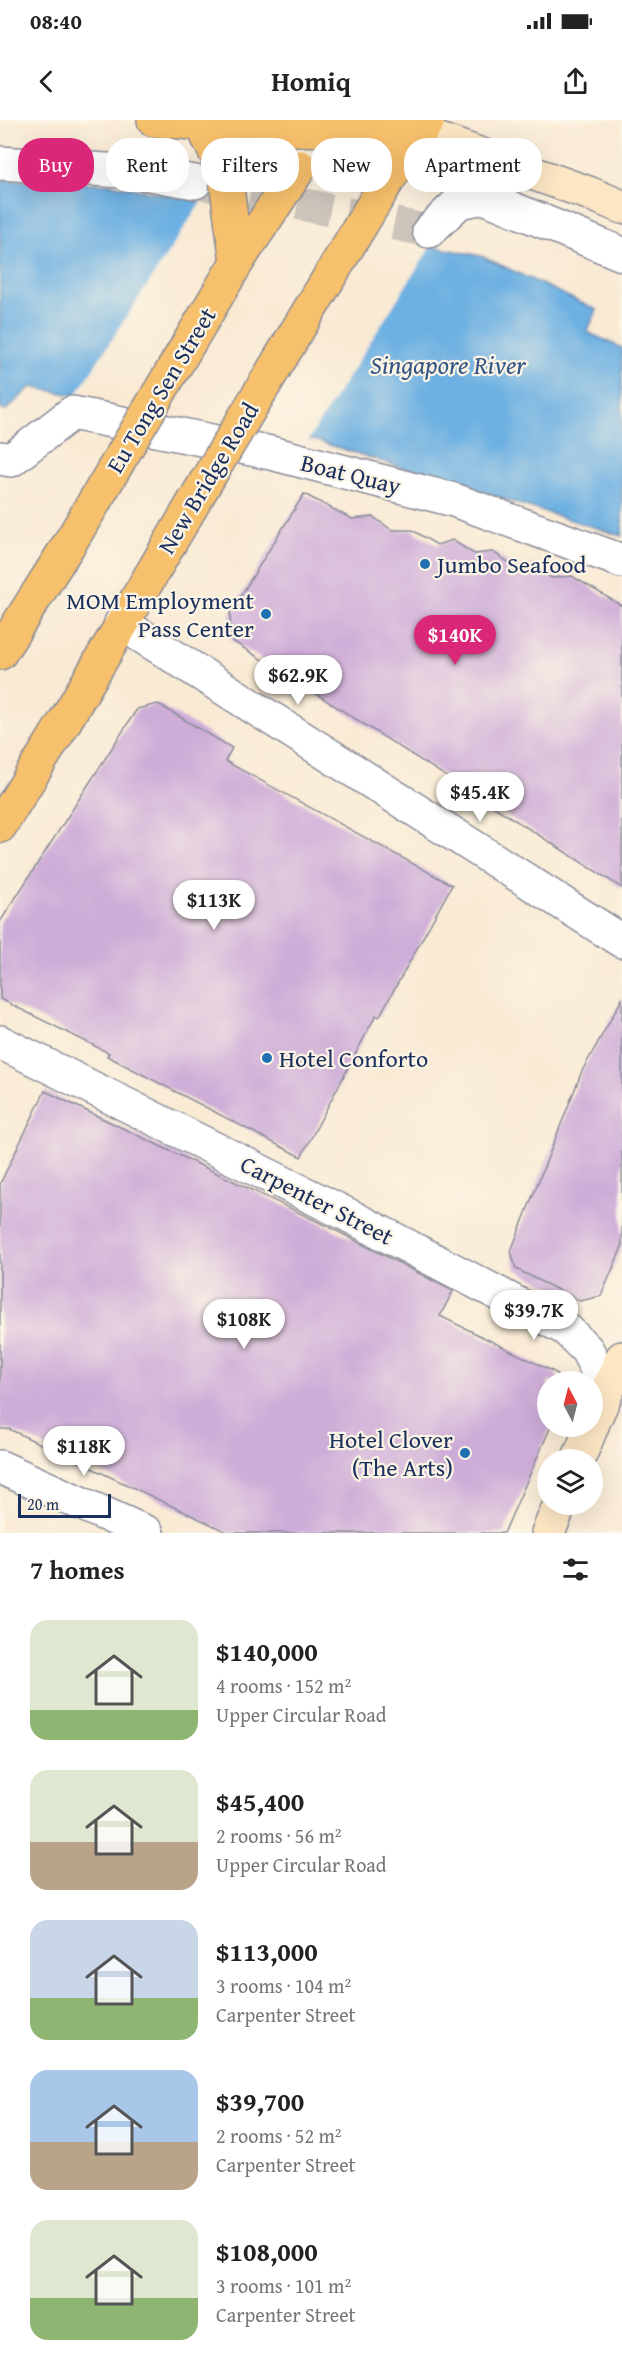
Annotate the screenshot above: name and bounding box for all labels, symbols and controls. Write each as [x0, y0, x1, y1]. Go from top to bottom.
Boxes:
text: 08:40 [30, 5, 82, 37]
text: Homiq [271, 61, 351, 101]
icon: back [30, 65, 63, 98]
icon: share [559, 65, 592, 98]
chip: Buy [18, 138, 94, 192]
chip: Rent [106, 138, 189, 192]
chip: Filters [201, 138, 299, 192]
chip: New [311, 138, 392, 192]
chip: Apartment [404, 138, 542, 192]
street label: Eu Tong Sen Street [97, 300, 225, 480]
water label: Singapore River [370, 345, 527, 384]
street label: New Bridge Road [149, 396, 267, 560]
street label: Boat Quay [297, 445, 405, 503]
place label: Jumbo Seafood [434, 547, 587, 582]
marker: Jumbo Seafood [418, 557, 432, 571]
place label: MOM Employment Pass Center [66, 583, 255, 646]
marker: MOM Employment Pass Center [259, 607, 273, 621]
pin: $140K [413, 615, 497, 666]
text: $140K [428, 620, 482, 649]
pin: $62.9K [249, 655, 347, 706]
text: $62.9K [268, 660, 328, 689]
pin: $45.4K [431, 772, 529, 823]
text: $45.4K [450, 777, 510, 806]
pin: $113K [172, 880, 256, 931]
text: $113K [187, 885, 241, 914]
place label: Hotel Conforto [279, 1041, 428, 1076]
marker: Hotel Conforto [260, 1051, 274, 1065]
street label: Carpenter Street [234, 1146, 400, 1254]
pin: $39.7K [485, 1290, 583, 1341]
text: $39.7K [504, 1295, 564, 1324]
pin: $108K [202, 1299, 286, 1350]
text: $108K [217, 1304, 271, 1333]
north arrow [537, 1371, 603, 1437]
map controls [537, 1371, 603, 1515]
place label: Hotel Clover (The Arts) [329, 1422, 453, 1485]
pin: $118K [42, 1426, 126, 1477]
text: $118K [57, 1431, 111, 1460]
marker: Hotel Clover (The Arts) [458, 1446, 472, 1460]
button: layers [537, 1449, 603, 1515]
scale bar [18, 1491, 111, 1518]
text: 20 m [27, 1492, 59, 1516]
text: 7 homes [30, 1550, 125, 1589]
icon: filters [559, 1553, 592, 1586]
text: $140,000 [216, 1632, 318, 1671]
icon: home [78, 1644, 150, 1716]
text: 4 rooms · 152 m² [216, 1671, 351, 1700]
text: Upper Circular Road [216, 1700, 386, 1729]
text: $45,400 [216, 1782, 304, 1821]
icon: home [78, 1794, 150, 1866]
text: 2 rooms · 56 m² [216, 1821, 342, 1850]
text: Upper Circular Road [216, 1850, 386, 1879]
text: $113,000 [216, 1932, 318, 1971]
icon: home [78, 1944, 150, 2016]
text: 3 rooms · 104 m² [216, 1971, 351, 2000]
text: Carpenter Street [216, 2000, 356, 2029]
text: $39,700 [216, 2082, 304, 2121]
icon: home [78, 2094, 150, 2166]
text: 2 rooms · 52 m² [216, 2121, 342, 2150]
text: Carpenter Street [216, 2150, 356, 2179]
text: $108,000 [216, 2232, 318, 2271]
icon: home [78, 2244, 150, 2316]
text: 3 rooms · 101 m² [216, 2271, 351, 2300]
text: Carpenter Street [216, 2300, 356, 2329]

